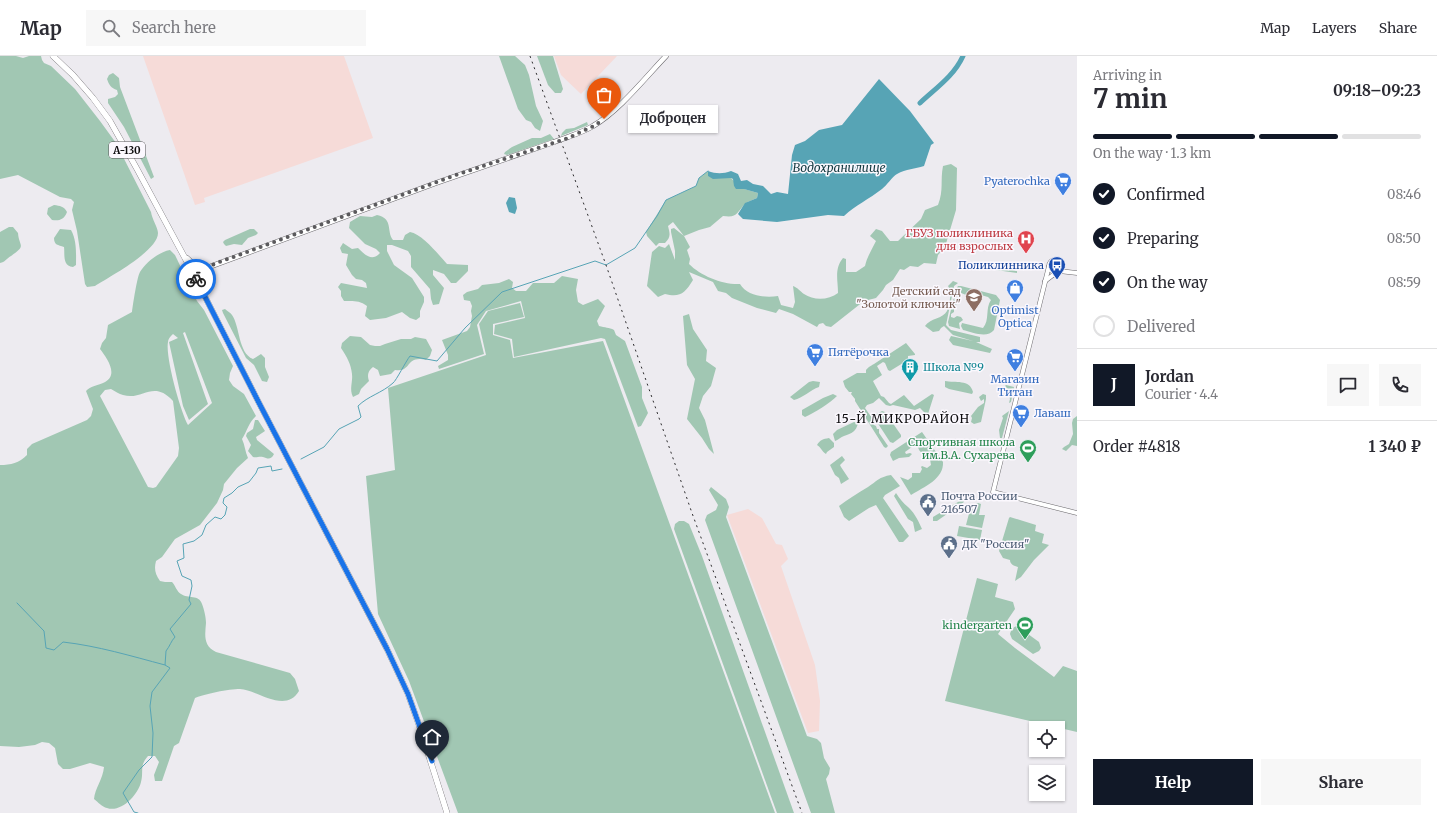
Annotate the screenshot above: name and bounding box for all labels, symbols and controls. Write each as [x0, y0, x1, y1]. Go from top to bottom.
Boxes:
search box [86, 10, 366, 46]
text: Map [20, 16, 62, 40]
icon: search [100, 17, 122, 39]
text: Search here [132, 18, 216, 37]
text: Map [1260, 19, 1290, 37]
text: Layers [1312, 19, 1357, 37]
text: Share [1379, 19, 1417, 37]
text: Arriving in [1093, 67, 1162, 84]
pin [587, 78, 621, 119]
text: 09:18–09:23 [1333, 81, 1421, 100]
text: 7 min [1093, 82, 1167, 115]
icon: bag [593, 84, 615, 106]
callout: Доброцен [628, 105, 718, 133]
text: Доброцен [640, 110, 706, 127]
road number: А-130 [109, 142, 145, 158]
text: On the way · 1.3 km [1093, 145, 1211, 162]
water label: Водохранилище [792, 160, 886, 175]
supermarket icon: Pyaterochka [1053, 171, 1073, 196]
place label: Pyaterochka [984, 174, 1050, 188]
icon: check [1093, 183, 1115, 205]
text: Confirmed [1127, 185, 1205, 204]
text: 08:46 [1387, 186, 1421, 203]
place label: ГБУЗ поликлиника для взрослых [906, 226, 1013, 253]
icon: check [1093, 227, 1115, 249]
hospital icon: ГБУЗ поликлиника для взрослых [1016, 229, 1036, 254]
text: Preparing [1127, 229, 1199, 248]
text: 08:50 [1387, 230, 1421, 247]
bus stop icon: Поликлинника [1047, 255, 1067, 280]
place label: Поликлинника [958, 258, 1044, 272]
courier [176, 259, 216, 299]
icon: bike [185, 268, 207, 290]
icon: check [1093, 271, 1115, 293]
text: On the way [1127, 273, 1208, 292]
text: 08:59 [1387, 274, 1421, 291]
shop icon: Optimist Optica [1005, 278, 1025, 303]
place label: Детский сад "Золотой ключик" [856, 284, 961, 311]
school or university icon: Детский сад "Золотой ключик" [964, 287, 984, 312]
place label: Optimist Optica [992, 303, 1039, 330]
text: Delivered [1127, 317, 1195, 336]
supermarket icon: Пятёрочка [805, 342, 825, 367]
place label: Пятёрочка [828, 345, 889, 359]
supermarket icon: Магазин Титан [1005, 347, 1025, 372]
building icon: Школа №9 [900, 357, 920, 382]
place label: Школа №9 [923, 360, 984, 374]
button: chat [1327, 364, 1369, 406]
button: phone [1379, 364, 1421, 406]
text: Jordan [1145, 367, 1194, 386]
place label: Магазин Титан [991, 372, 1040, 399]
text: J [1111, 375, 1117, 394]
text: Courier · 4.4 [1145, 386, 1218, 403]
supermarket icon: Лаваш [1011, 403, 1031, 428]
place label: Лаваш [1034, 406, 1071, 420]
district label: 15-Й МИКРОРАЙОН [836, 411, 970, 426]
place label: Спортивная школа им.В.А. Сухарева [908, 435, 1015, 462]
text: Order #4818 [1093, 437, 1180, 456]
text: 1 340 ₽ [1368, 437, 1421, 456]
sports icon: Спортивная школа им.В.А. Сухарева [1018, 438, 1038, 463]
place label: Почта России 216507 [941, 489, 1018, 516]
public building icon: Почта России 216507 [918, 492, 938, 517]
public building icon: ДК "Россия" [939, 534, 959, 559]
place label: ДК "Россия" [962, 537, 1030, 551]
sports icon: kindergarten [1015, 615, 1035, 640]
place label: kindergarten [942, 618, 1013, 632]
pin [415, 720, 449, 761]
map controls [1029, 721, 1065, 801]
button: locate [1029, 721, 1065, 757]
icon: home [421, 726, 443, 748]
button: Help [1093, 759, 1253, 805]
button: Share [1261, 759, 1421, 805]
button: layers [1029, 765, 1065, 801]

